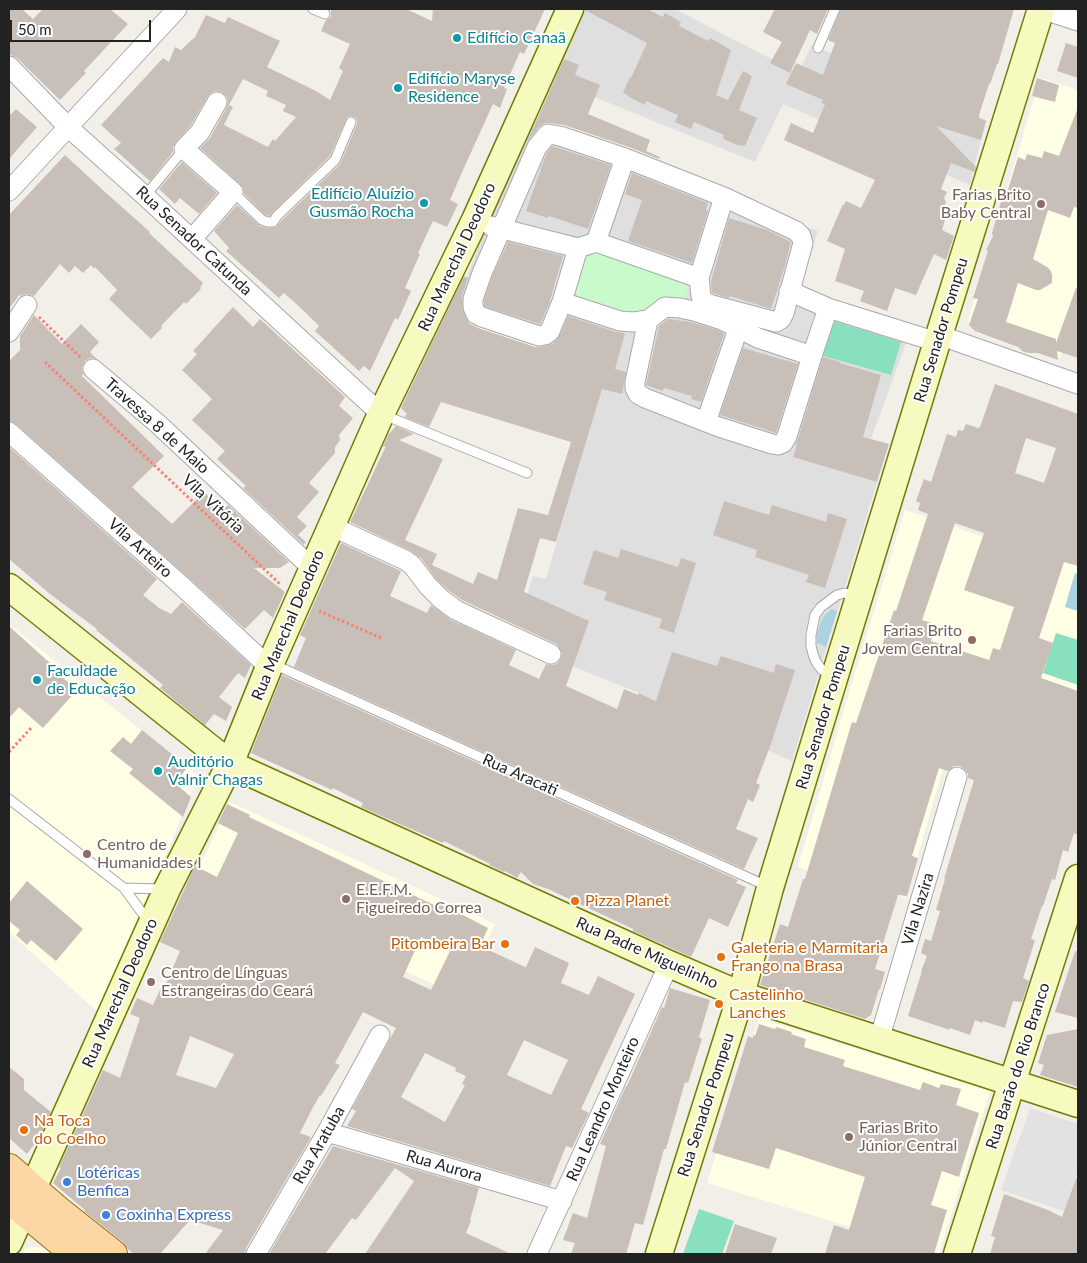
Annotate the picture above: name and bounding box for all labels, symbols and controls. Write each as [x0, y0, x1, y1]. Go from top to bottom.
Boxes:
scale bar [12, 10, 154, 42]
text: 50 m [18, 20, 52, 38]
place label: Edifício Canaã [467, 28, 566, 48]
marker: Edifício Canaã [451, 32, 463, 44]
place label: Edifício Maryse Residence [408, 69, 515, 107]
marker: Edifício Maryse Residence [392, 82, 404, 94]
street label: Rua Marechal Deodoro [414, 180, 500, 334]
street label: Rua Senador Catunda [132, 182, 256, 300]
place label: Edifício Aluízio Gusmão Rocha [309, 184, 414, 222]
place label: Farias Brito Baby Central [941, 185, 1031, 223]
marker: Edifício Aluízio Gusmão Rocha [418, 197, 430, 209]
marker: Farias Brito Baby Central [1035, 198, 1047, 210]
street label: Rua Senador Pompeu [910, 255, 972, 405]
street label: Travessa 8 de Maio [101, 374, 213, 478]
street label: Vila Vitória [178, 471, 248, 537]
street label: Vila Arteiro [104, 514, 176, 582]
street label: Rua Marechal Deodoro [248, 547, 328, 703]
place label: Farias Brito Jovem Central [862, 621, 962, 659]
marker: Farias Brito Jovem Central [966, 634, 978, 646]
street label: Rua Senador Pompeu [792, 642, 854, 792]
place label: Faculdade de Educação [47, 661, 136, 699]
marker: Faculdade de Educação [31, 674, 43, 686]
street label: Rua Aracati [479, 750, 561, 800]
place label: Auditório Valnir Chagas [168, 752, 263, 790]
marker: Auditório Valnir Chagas [152, 765, 164, 777]
place label: Centro de Humanidades I [97, 835, 202, 873]
marker: Centro de Humanidades I [81, 848, 93, 860]
street label: Vila Nazira [898, 870, 938, 948]
place label: E.E.F.M. Figueiredo Correa [356, 880, 482, 918]
place label: Pizza Planet [585, 891, 669, 911]
marker: E.E.F.M. Figueiredo Correa [340, 893, 352, 905]
marker: Pizza Planet [569, 895, 581, 907]
street label: Rua Padre Miguelinho [573, 913, 721, 993]
street label: Rua Marechal Deodoro [78, 915, 162, 1071]
place label: Pitombeira Bar [391, 934, 495, 954]
marker: Pitombeira Bar [499, 938, 511, 950]
place label: Galeteria e Marmitaria Frango na Brasa [731, 938, 888, 976]
marker: Galeteria e Marmitaria Frango na Brasa [715, 951, 727, 963]
place label: Centro de Línguas Estrangeiras do Ceará [161, 963, 313, 1001]
marker: Centro de Línguas Estrangeiras do Ceará [145, 976, 157, 988]
street label: Rua Barão do Rio Branco [982, 980, 1054, 1152]
place label: Castelinho Lanches [729, 985, 803, 1023]
marker: Castelinho Lanches [713, 998, 725, 1010]
street label: Rua Senador Pompeu [674, 1031, 738, 1179]
street label: Rua Leandro Monteiro [562, 1034, 644, 1184]
street label: Rua Aratuba [289, 1103, 349, 1187]
place label: Na Toca do Coelho [34, 1111, 106, 1149]
place label: Farias Brito Júnior Central [859, 1118, 957, 1156]
marker: Na Toca do Coelho [18, 1124, 30, 1136]
marker: Farias Brito Júnior Central [843, 1131, 855, 1143]
street label: Rua Aurora [404, 1146, 484, 1186]
place label: Lotéricas Benfica [77, 1163, 140, 1201]
marker: Lotéricas Benfica [61, 1176, 73, 1188]
place label: Coxinha Express [116, 1205, 231, 1225]
marker: Coxinha Express [100, 1209, 112, 1221]

